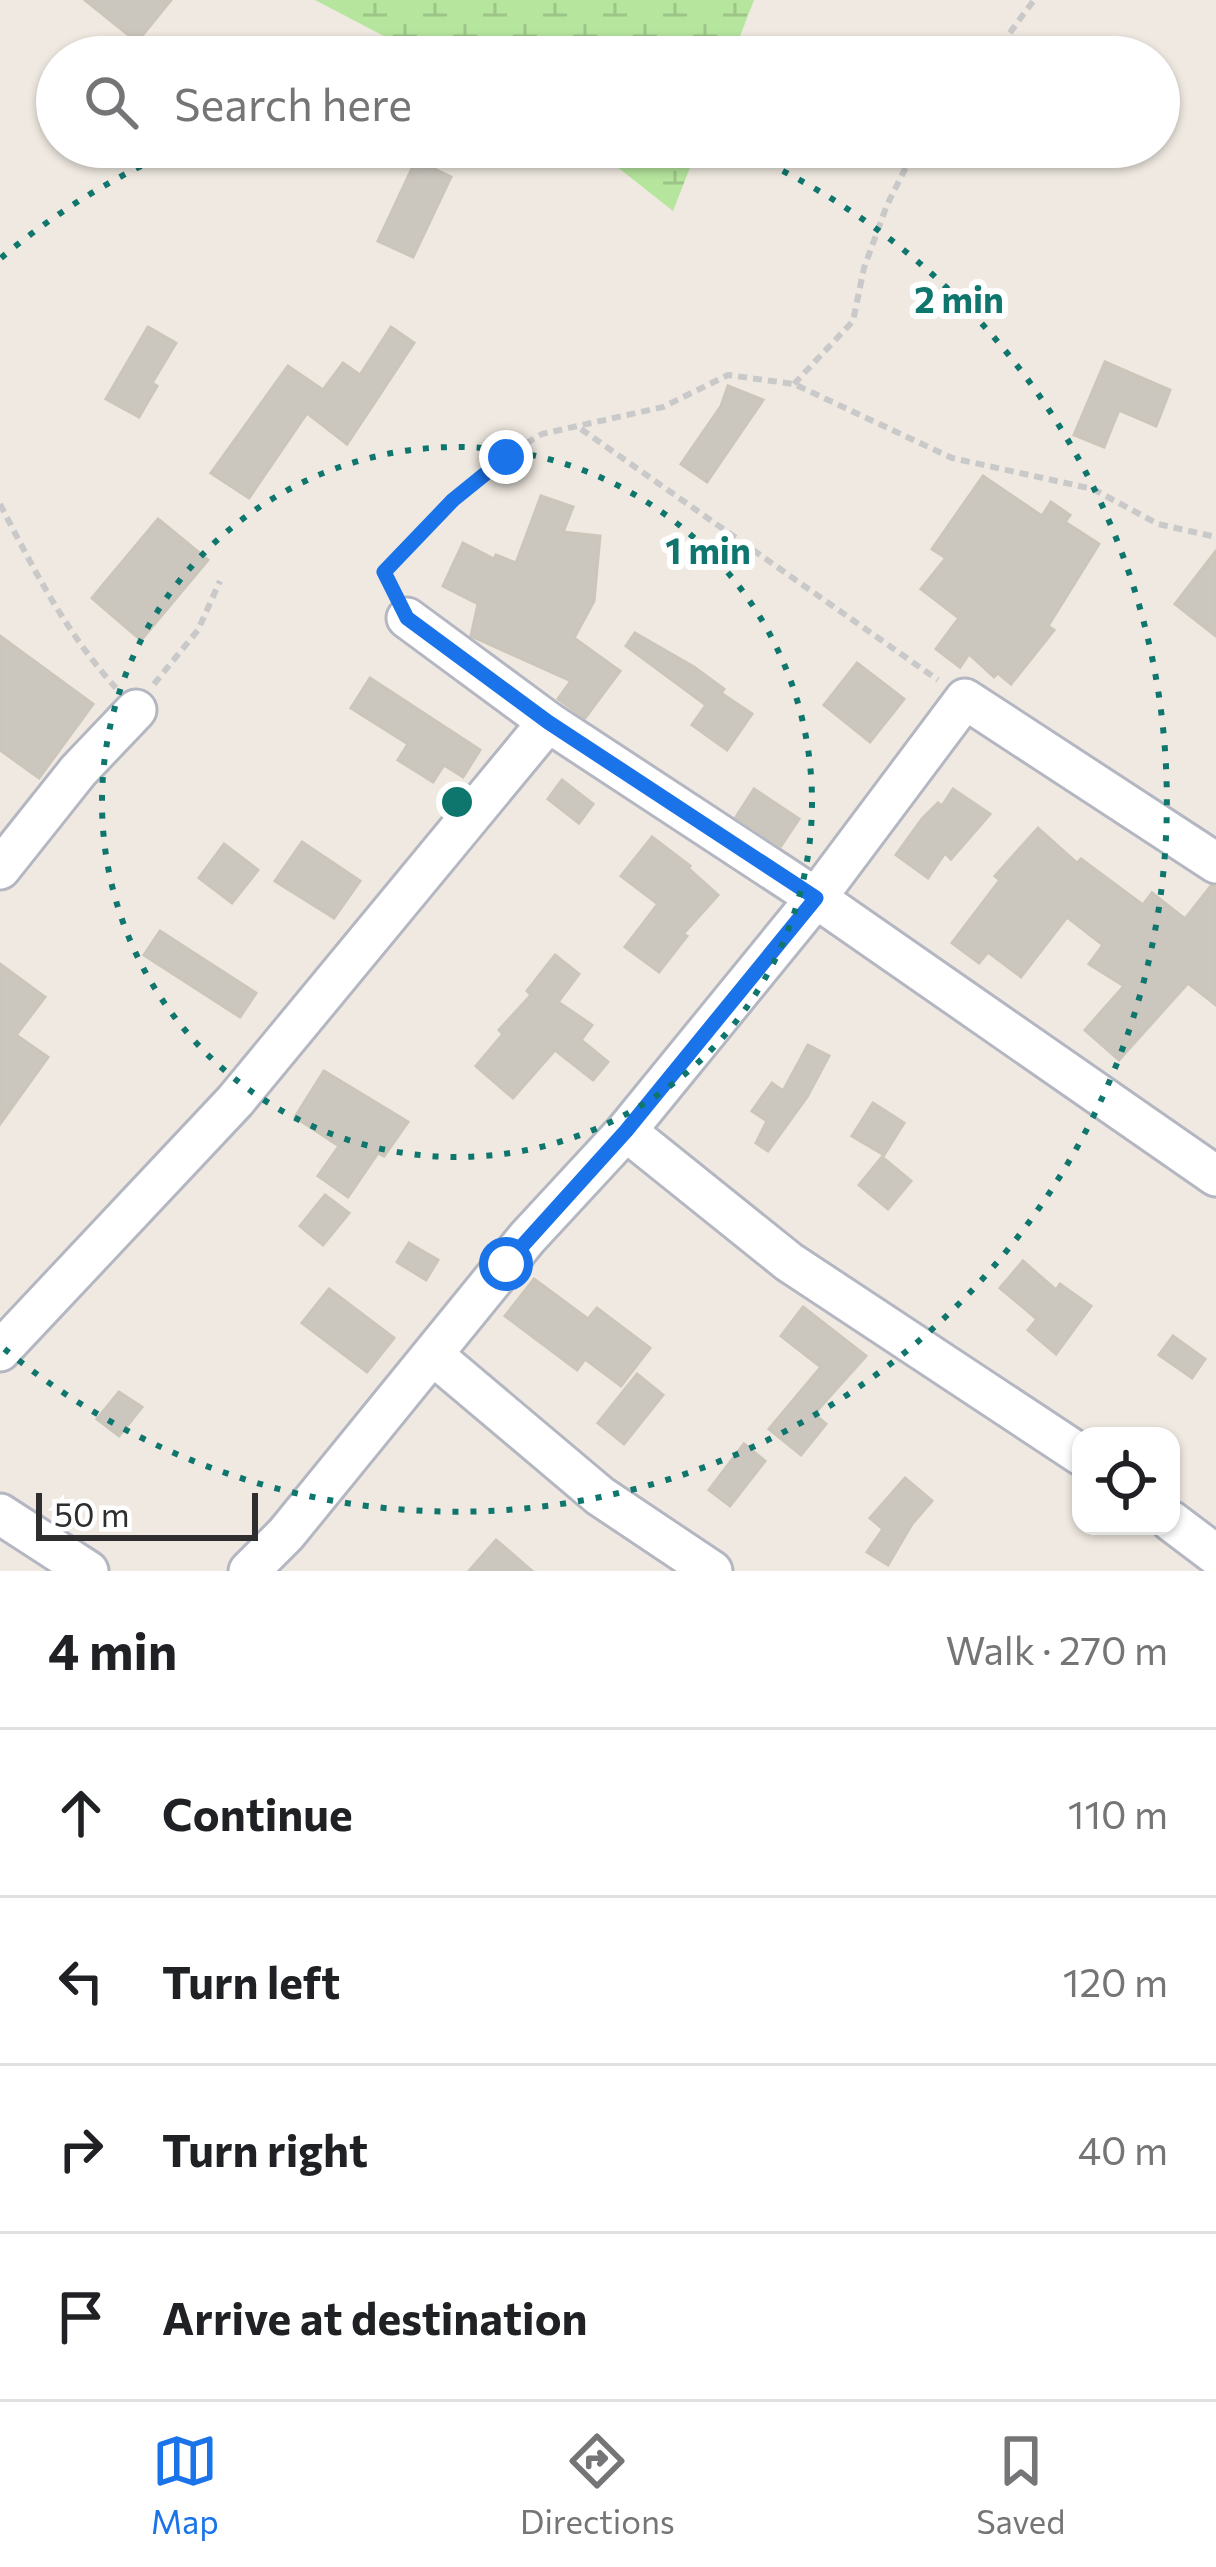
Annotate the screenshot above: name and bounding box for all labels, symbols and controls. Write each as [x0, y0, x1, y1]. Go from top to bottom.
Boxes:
search box [36, 36, 1180, 168]
icon: search [78, 69, 144, 135]
text: Search here [174, 75, 412, 130]
text: 2 min [914, 276, 1004, 320]
route end [479, 430, 533, 484]
text: 1 min [665, 527, 751, 571]
centre of rings [436, 781, 478, 823]
route start [479, 1237, 533, 1291]
map controls [1072, 1427, 1180, 1535]
button: locate [1072, 1427, 1180, 1535]
scale bar [36, 1487, 258, 1540]
text: 50 m [54, 1493, 130, 1534]
text: 4 min [48, 1618, 177, 1681]
text: Walk · 270 m [946, 1625, 1168, 1673]
icon: ahead [48, 1780, 114, 1846]
text: Continue [162, 1785, 353, 1840]
text: 110 m [1068, 1789, 1168, 1837]
icon: left [48, 1948, 114, 2014]
text: Turn left [162, 1953, 340, 2008]
text: 120 m [1063, 1957, 1168, 2005]
icon: right [48, 2116, 114, 2182]
text: Turn right [162, 2121, 368, 2176]
text: 40 m [1078, 2125, 1168, 2173]
icon: arrive [48, 2284, 114, 2350]
text: Arrive at destination [162, 2289, 588, 2344]
tab: Map [151, 2428, 219, 2541]
tab: Directions [520, 2428, 675, 2541]
tab: Saved [976, 2428, 1065, 2541]

